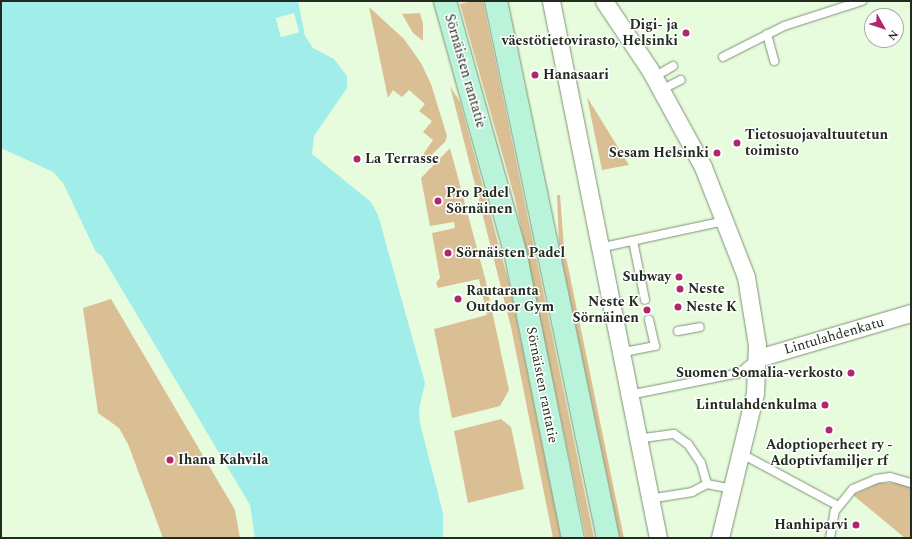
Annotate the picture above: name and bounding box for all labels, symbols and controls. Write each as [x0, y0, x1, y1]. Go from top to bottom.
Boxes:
north arrow [864, 8, 904, 48]
street label: Sörnäisten rantatie [441, 12, 489, 130]
place label: Digi- ja väestötietovirasto, Helsinki [502, 17, 678, 50]
text: N [884, 26, 902, 44]
marker: Digi- ja väestötietovirasto, Helsinki [681, 28, 691, 38]
place label: Hanasaari [543, 67, 609, 83]
marker: Hanasaari [530, 70, 540, 80]
place label: Tietosuojavaltuutetun toimisto [745, 127, 888, 160]
marker: Tietosuojavaltuutetun toimisto [732, 138, 742, 148]
place label: Sesam Helsinki [609, 145, 709, 161]
marker: Sesam Helsinki [712, 148, 722, 158]
place label: La Terrasse [365, 151, 439, 167]
marker: La Terrasse [352, 154, 362, 164]
place label: Pro Padel Sörnäinen [446, 185, 513, 218]
marker: Pro Padel Sörnäinen [433, 196, 443, 206]
place label: Sörnäisten Padel [456, 245, 565, 261]
marker: Sörnäisten Padel [443, 248, 453, 258]
place label: Subway [623, 269, 671, 285]
marker: Subway [674, 272, 684, 282]
place label: Neste [688, 281, 725, 297]
place label: Rautaranta Outdoor Gym [466, 283, 554, 316]
marker: Neste [675, 284, 685, 294]
marker: Rautaranta Outdoor Gym [453, 294, 463, 304]
place label: Neste K Sörnäinen [572, 294, 639, 326]
place label: Neste K [686, 299, 737, 315]
marker: Neste K [673, 302, 683, 312]
marker: Neste K Sörnäinen [642, 305, 652, 315]
street label: Lintulahdenkatu [782, 314, 886, 358]
street label: Sörnäisten rantatie [522, 325, 562, 445]
place label: Suomen Somalia-verkosto [676, 365, 843, 381]
marker: Suomen Somalia-verkosto [846, 368, 856, 378]
place label: Lintulahdenkulma [696, 397, 817, 413]
marker: Lintulahdenkulma [820, 400, 830, 410]
marker: Adoptioperheet ry - Adoptivfamiljer rf [824, 425, 834, 435]
place label: Adoptioperheet ry - Adoptivfamiljer rf [766, 437, 892, 470]
place label: Ihana Kahvila [178, 452, 269, 468]
marker: Ihana Kahvila [165, 455, 175, 465]
place label: Hanhiparvi [774, 517, 848, 533]
marker: Hanhiparvi [851, 520, 861, 530]

